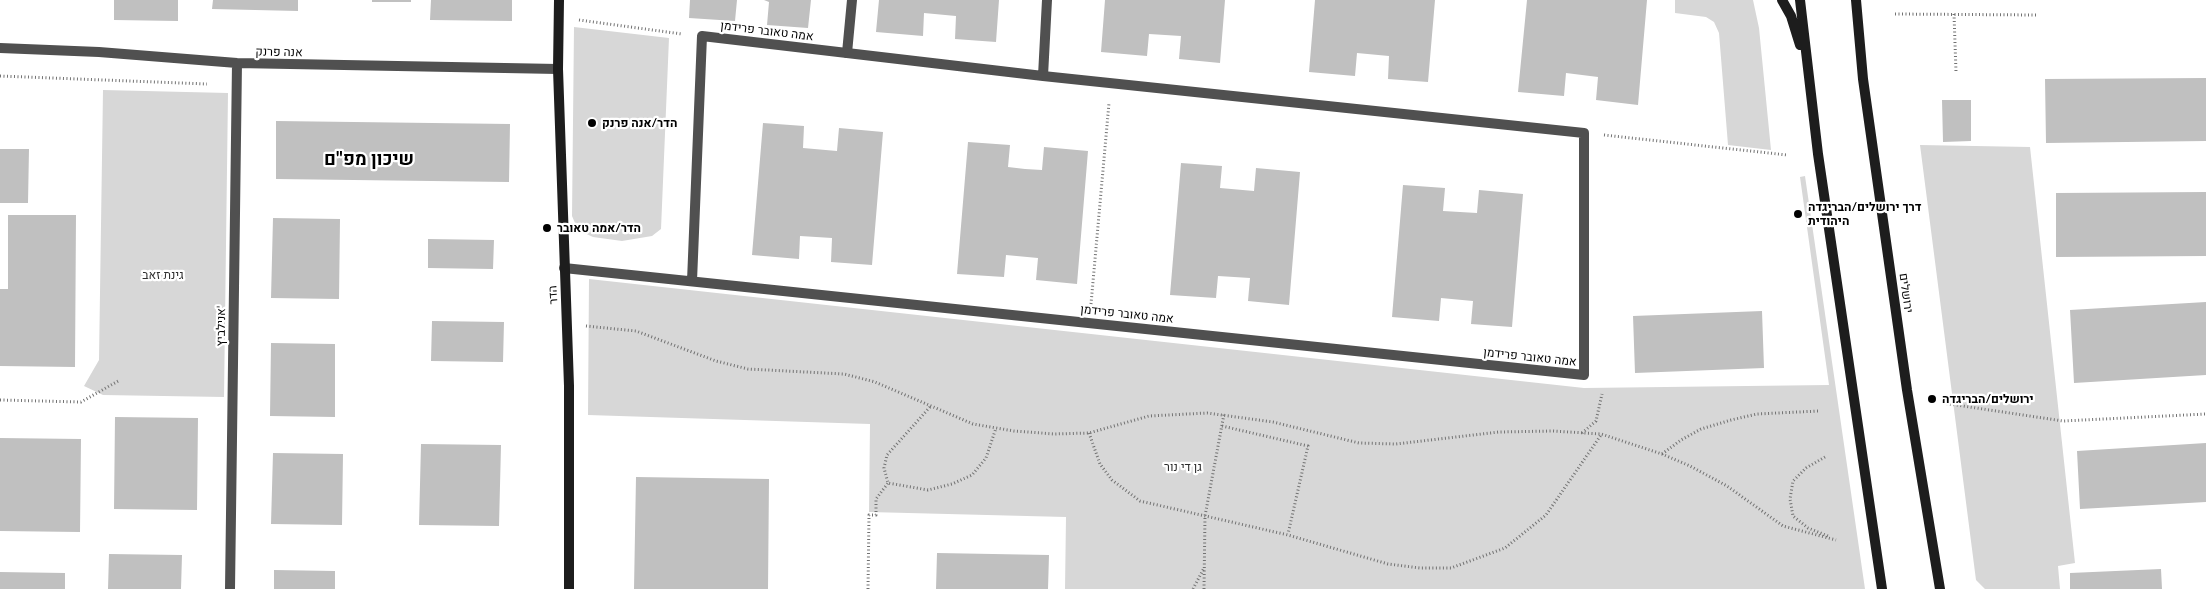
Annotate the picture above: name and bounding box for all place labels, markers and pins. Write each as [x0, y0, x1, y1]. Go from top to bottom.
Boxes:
place label: הדר/אנה פרנק [602, 116, 677, 130]
marker: הדר/אנה פרנק [586, 117, 598, 129]
place label: דרך ירושלים/הבריגדה היהודית [1808, 200, 1921, 228]
marker: דרך ירושלים/הבריגדה היהודית [1792, 208, 1804, 220]
place label: הדר/אמה טאובר [557, 221, 641, 235]
marker: הדר/אמה טאובר [541, 222, 553, 234]
place label: ירושלים/הבריגדה [1942, 392, 2034, 406]
marker: ירושלים/הבריגדה [1926, 393, 1938, 405]

